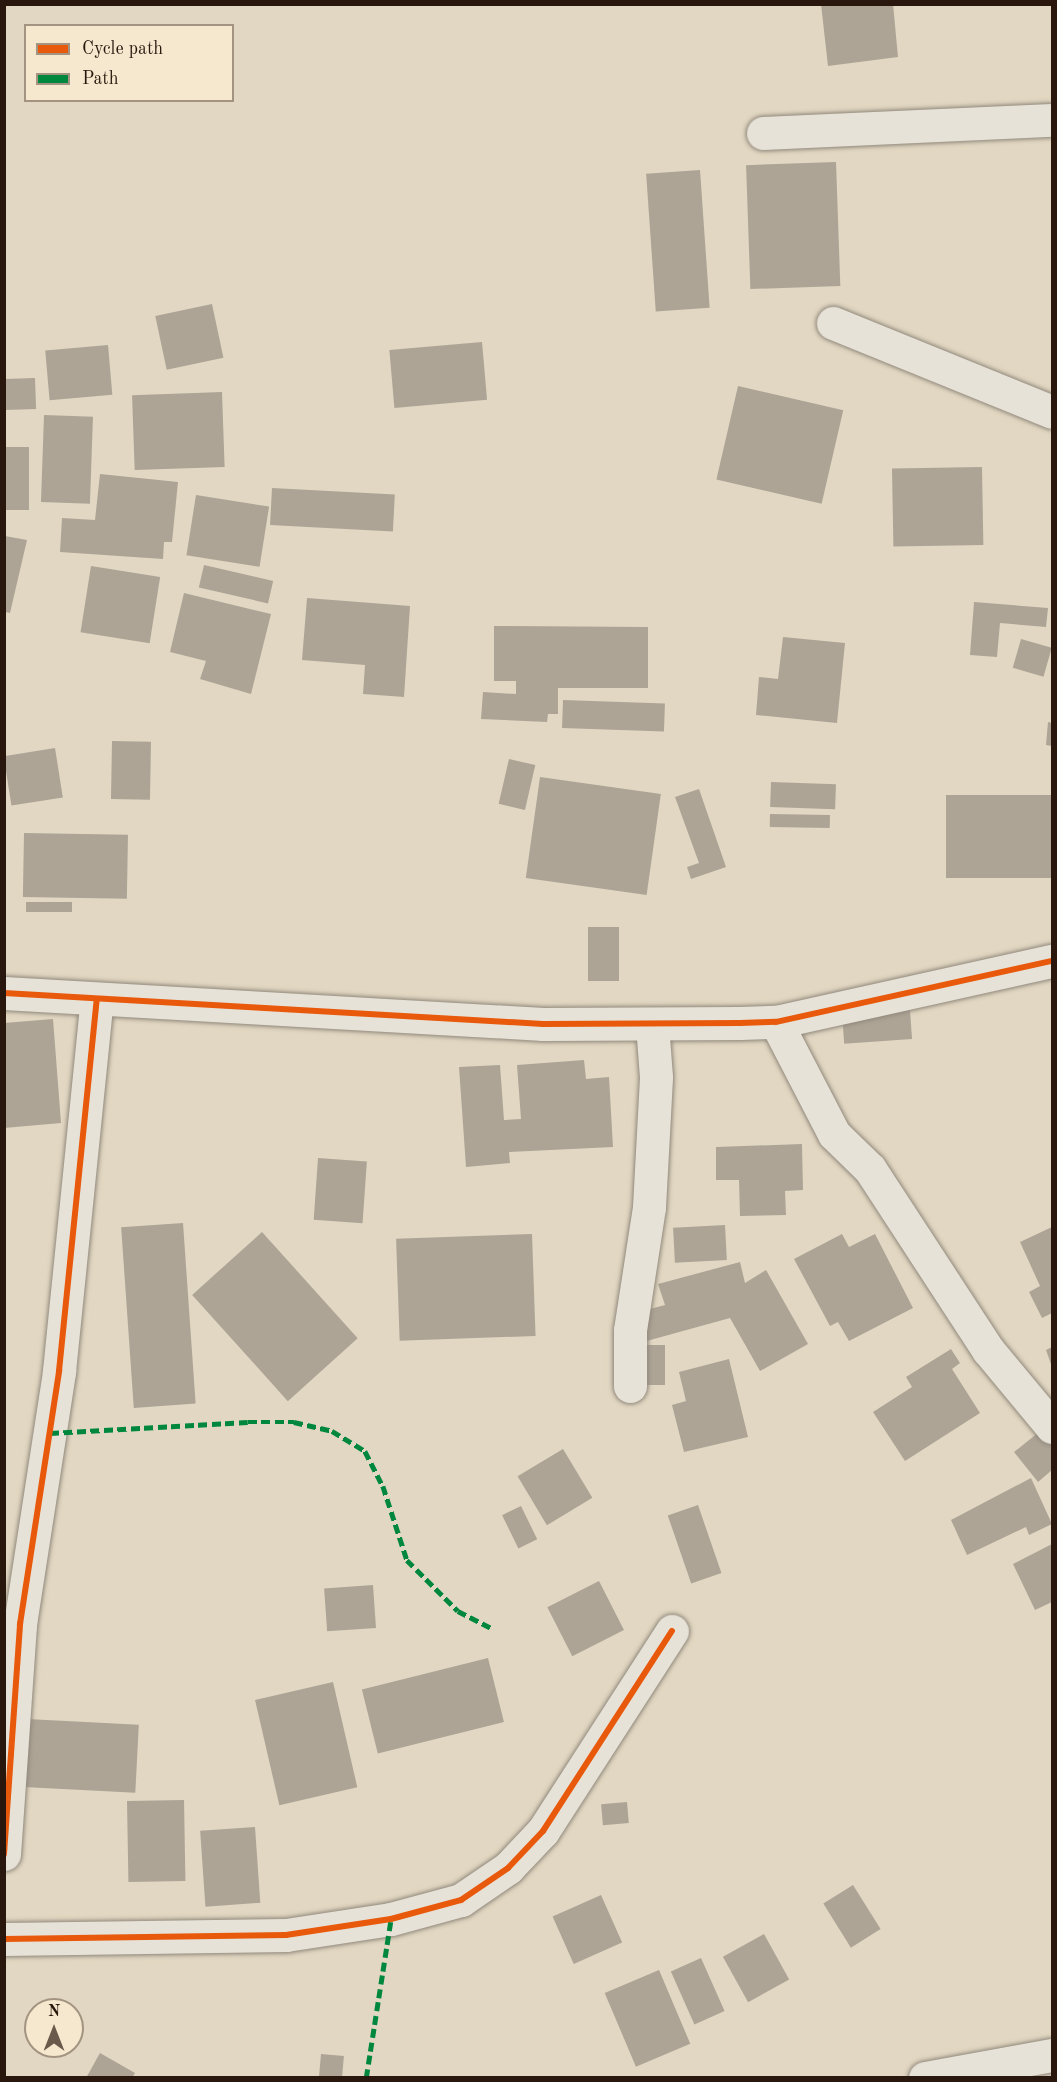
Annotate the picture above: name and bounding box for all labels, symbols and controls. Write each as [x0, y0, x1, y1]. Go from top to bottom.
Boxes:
legend [24, 24, 234, 102]
text: Cycle path [82, 40, 163, 58]
text: Path [82, 70, 118, 88]
north arrow [24, 1998, 84, 2058]
text: N [48, 2004, 60, 2020]

